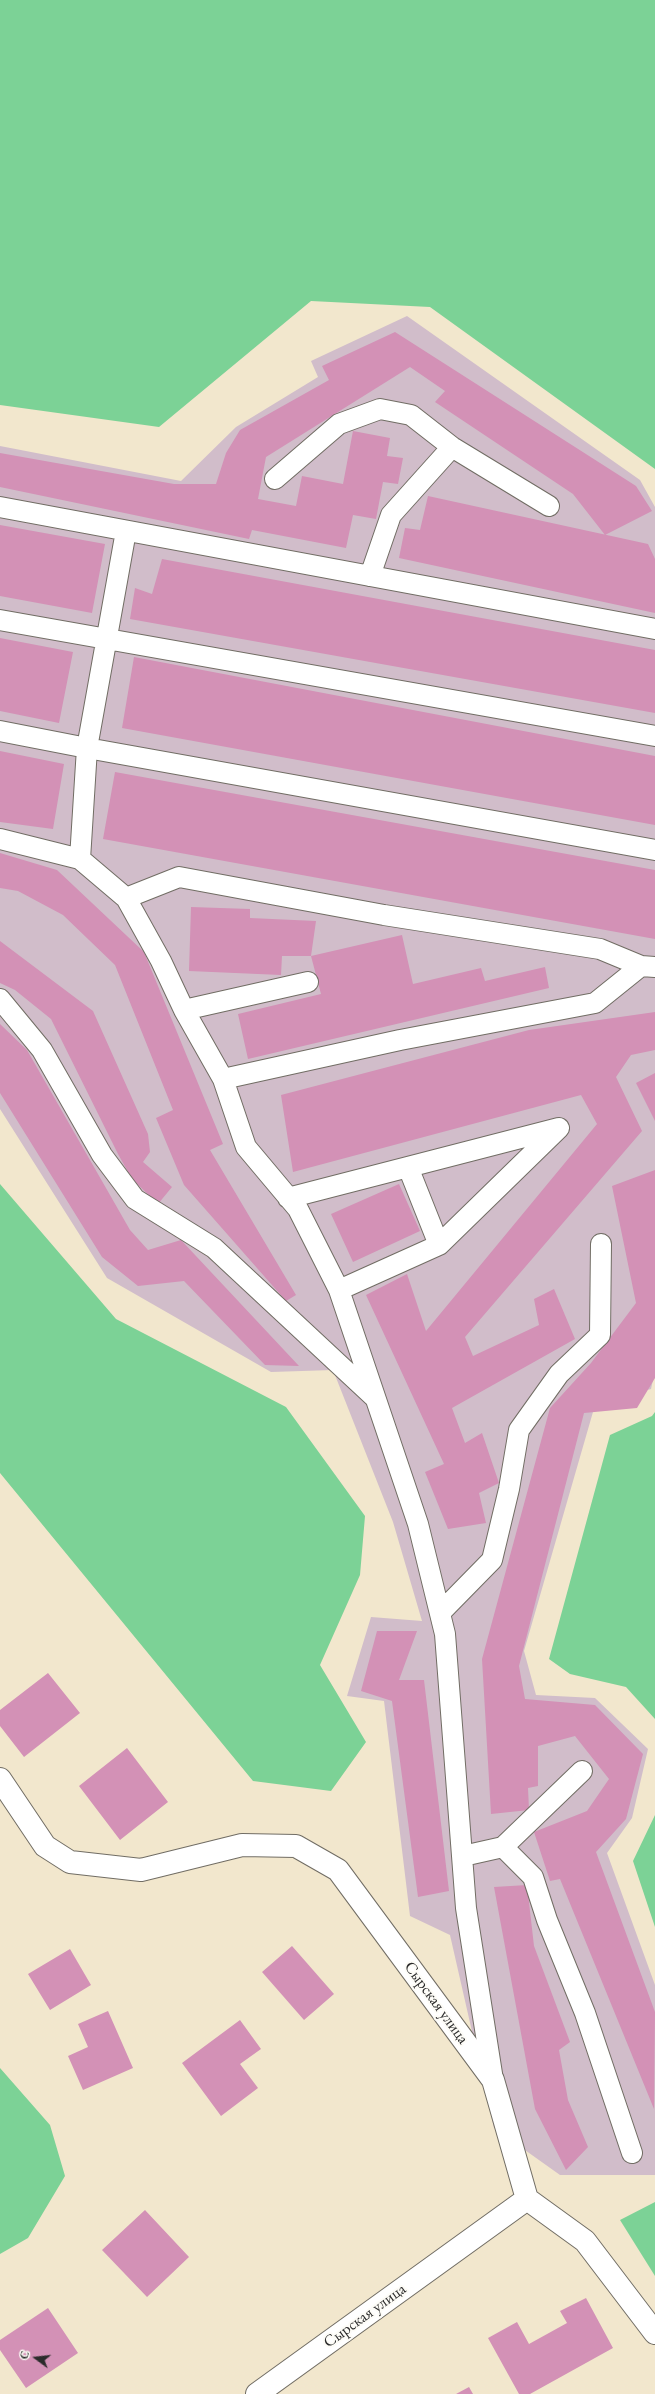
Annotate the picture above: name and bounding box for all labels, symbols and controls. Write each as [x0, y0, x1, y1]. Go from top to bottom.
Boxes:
street label: Сырская улица [400, 1958, 472, 2048]
street label: Сырская улица [320, 2280, 410, 2352]
north arrow [16, 2338, 56, 2378]
text: С [17, 2349, 32, 2360]

